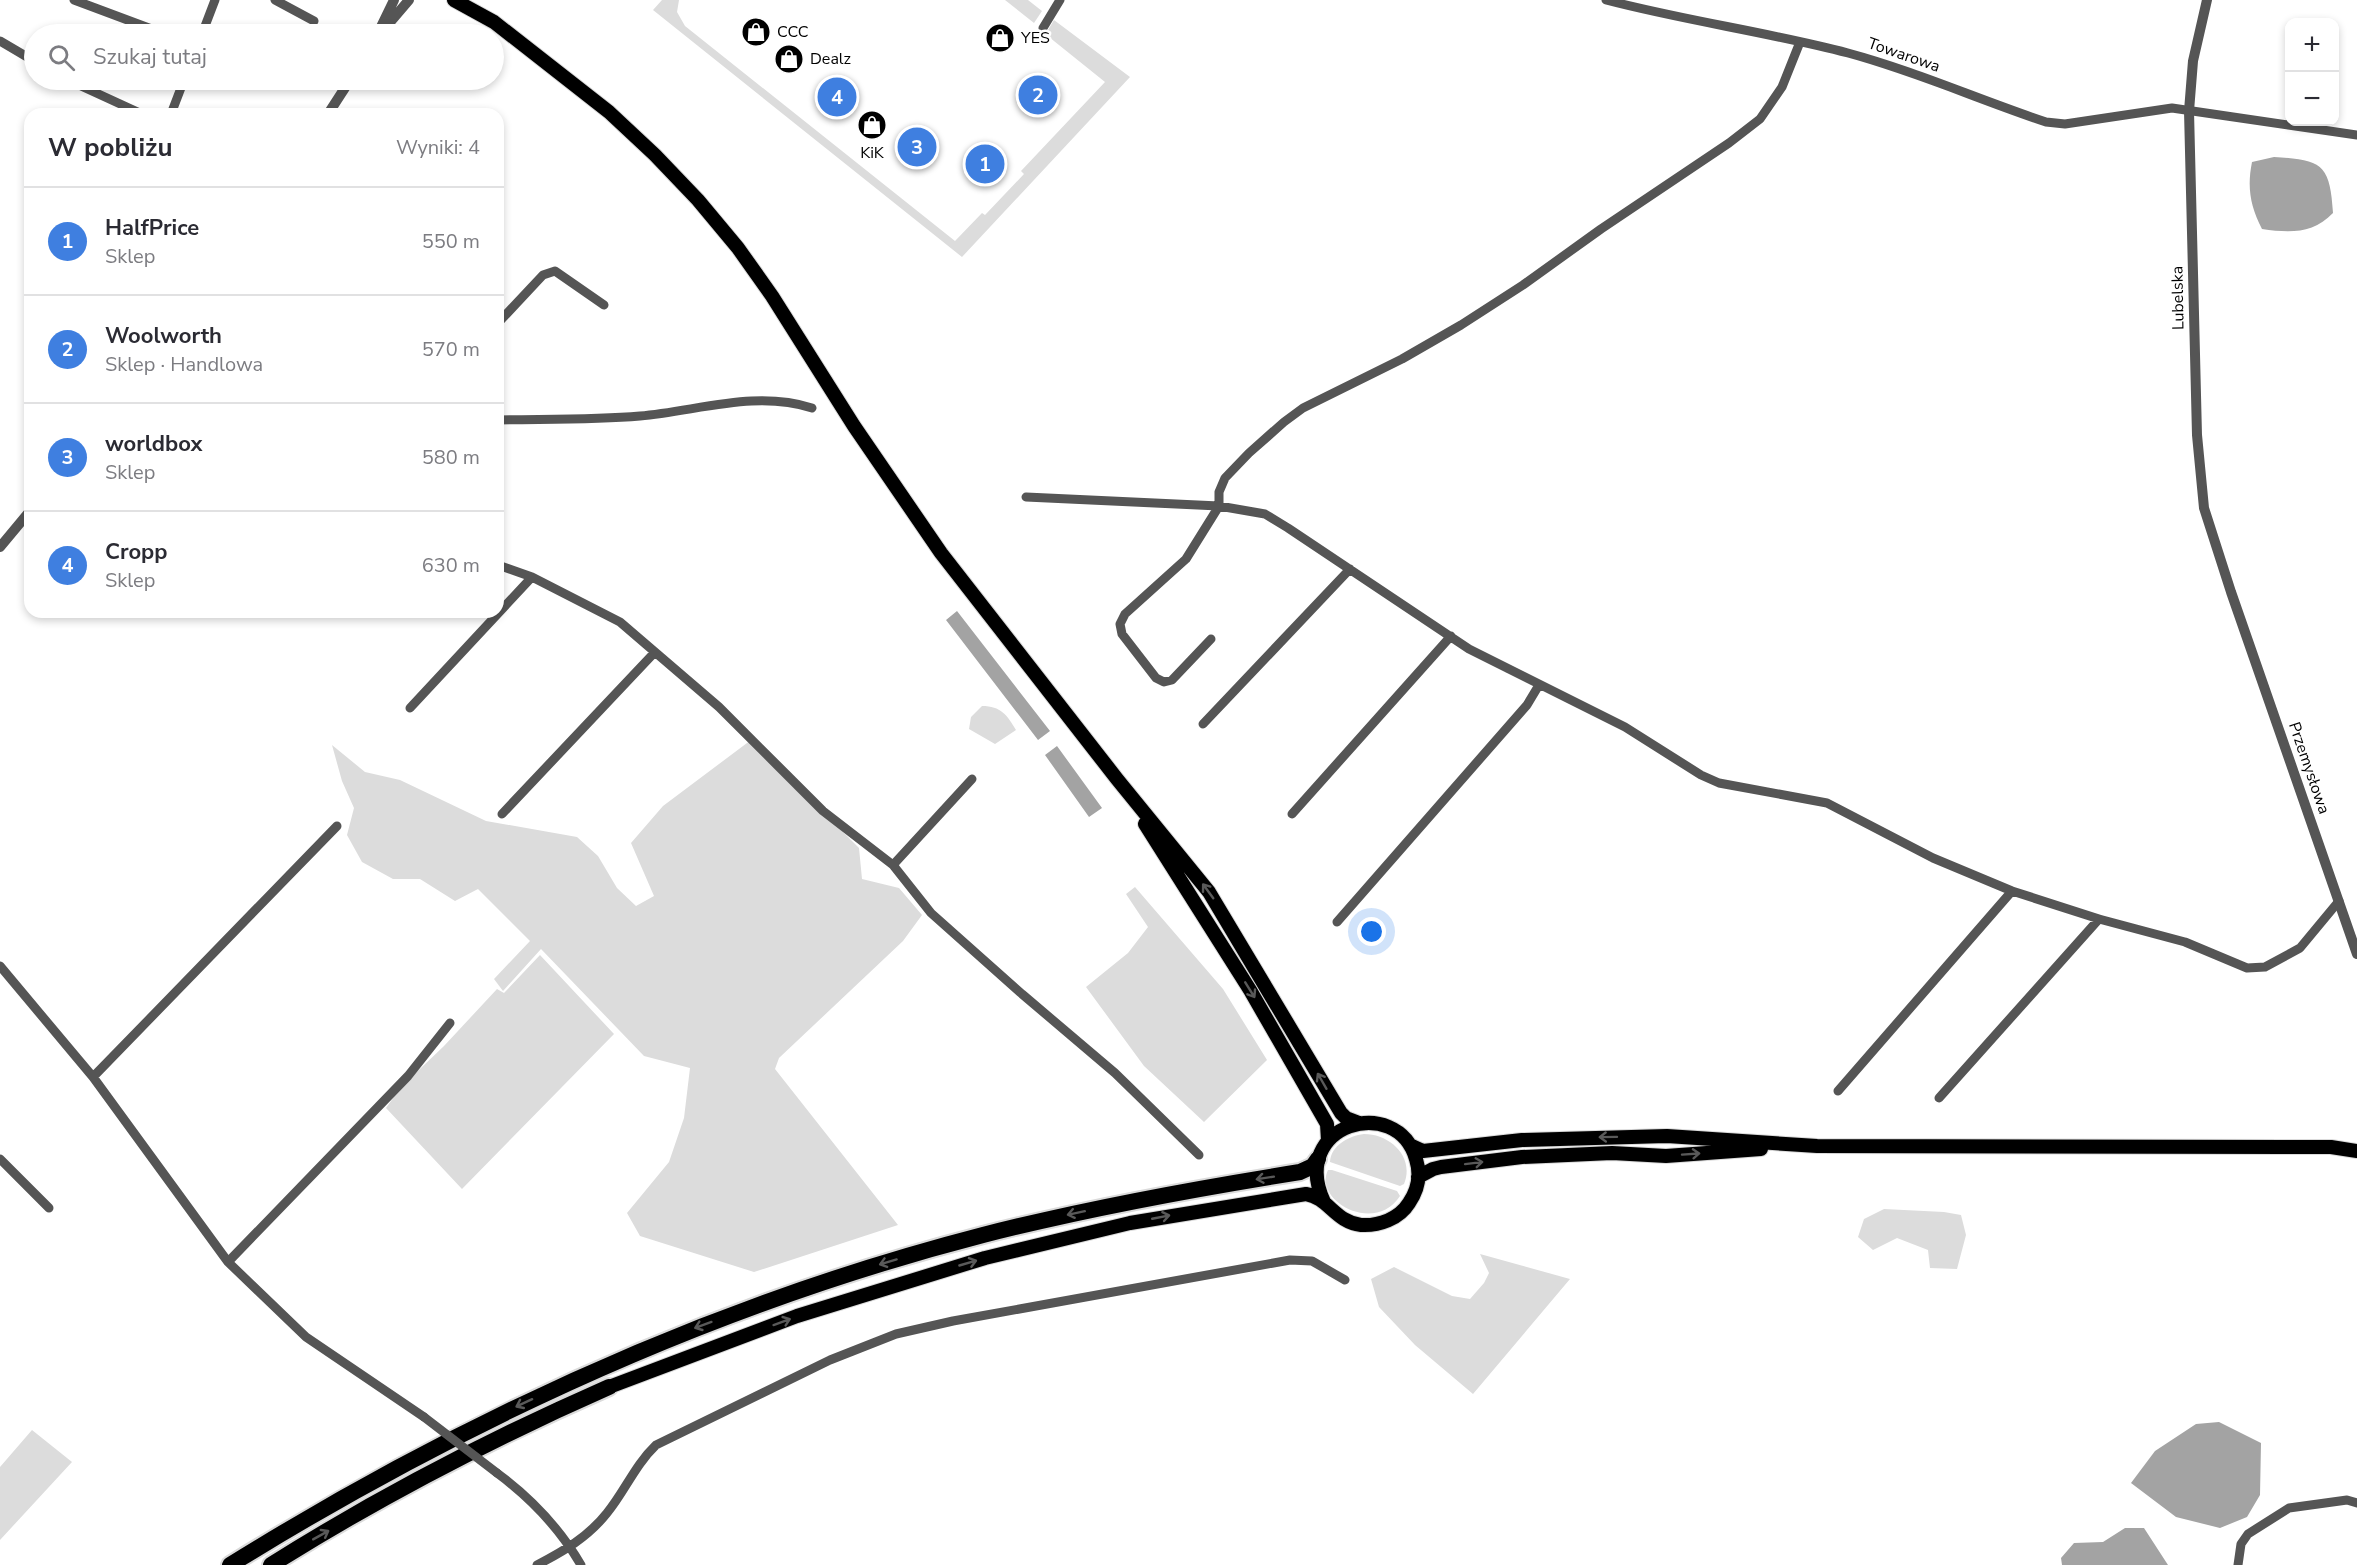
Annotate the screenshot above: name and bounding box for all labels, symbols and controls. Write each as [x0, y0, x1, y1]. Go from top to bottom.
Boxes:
shop icon: CCC [740, 16, 772, 48]
map controls [2285, 18, 2339, 126]
button: + [2285, 18, 2339, 72]
place label: CCC [777, 21, 809, 43]
shop icon: YES [984, 22, 1016, 54]
search box [24, 24, 504, 90]
place label: YES [1020, 27, 1050, 49]
street label: Towarowa [1865, 32, 1943, 78]
icon: search [45, 41, 78, 74]
text: Szukaj tutaj [93, 42, 207, 72]
shop icon: Dealz [773, 43, 805, 75]
place label: Dealz [810, 48, 851, 70]
pin: 2 [1018, 72, 1058, 118]
button: − [2285, 72, 2339, 126]
pin: 4 [818, 74, 856, 120]
shop icon: KiK [856, 109, 888, 141]
pin: 3 [898, 124, 936, 170]
text: W pobliżu [48, 130, 172, 165]
text: Wyniki: 4 [396, 134, 480, 161]
place label: KiK [860, 142, 885, 164]
pin: 1 [966, 142, 1004, 186]
text: HalfPrice [105, 213, 199, 243]
text: 1 [62, 228, 74, 255]
text: 550 m [422, 228, 480, 255]
text: Sklep [105, 243, 155, 270]
street label: Lubelska [2166, 266, 2190, 330]
text: Woolworth [105, 321, 222, 351]
text: 2 [62, 336, 74, 363]
text: 570 m [422, 336, 480, 363]
text: Sklep · Handlowa [105, 351, 263, 378]
text: worldbox [105, 429, 203, 459]
text: 3 [62, 444, 74, 471]
text: 580 m [422, 444, 480, 471]
text: Sklep [105, 459, 155, 486]
text: Cropp [105, 537, 167, 567]
text: 4 [62, 552, 74, 579]
text: 630 m [422, 552, 480, 579]
text: Sklep [105, 567, 155, 594]
street label: Przemysłowa [2283, 719, 2335, 817]
one-way arrow [1201, 883, 1214, 899]
your location [1357, 917, 1386, 946]
one-way arrow [1244, 981, 1256, 998]
one-way arrow [1316, 1073, 1328, 1090]
one-way arrow [1599, 1131, 1619, 1143]
one-way arrow [1681, 1148, 1701, 1159]
one-way arrow [1464, 1157, 1484, 1168]
one-way arrow [1256, 1172, 1275, 1183]
one-way arrow [1067, 1208, 1087, 1219]
one-way arrow [1151, 1211, 1171, 1222]
one-way arrow [879, 1257, 898, 1268]
one-way arrow [958, 1257, 977, 1268]
one-way arrow [772, 1315, 791, 1326]
one-way arrow [694, 1321, 713, 1332]
one-way arrow [516, 1397, 534, 1409]
one-way arrow [312, 1529, 330, 1540]

